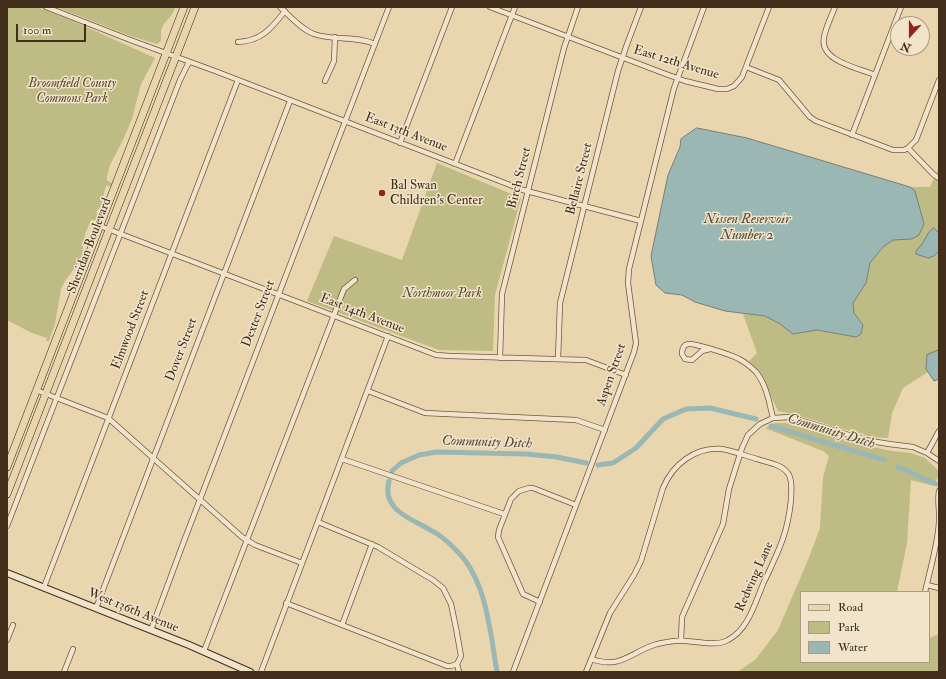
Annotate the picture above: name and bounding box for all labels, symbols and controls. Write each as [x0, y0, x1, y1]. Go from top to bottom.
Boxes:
scale bar [18, 16, 88, 42]
north arrow [890, 16, 930, 56]
text: 100 m [23, 23, 51, 38]
text: N [899, 39, 913, 55]
street label: East 12th Avenue [631, 43, 721, 83]
park label: Broomfield County Commons Park [28, 76, 116, 107]
street label: East 13th Avenue [363, 110, 449, 156]
street label: Bellaire Street [564, 141, 596, 217]
street label: Birch Street [505, 146, 535, 210]
place label: Bal Swan Children's Center [390, 178, 483, 209]
marker: Bal Swan Children's Center [377, 188, 387, 198]
street label: Sheridan Boulevard [65, 196, 115, 296]
water label: Nissen Reservoir Number 2 [704, 212, 790, 244]
street label: Dexter Street [239, 278, 279, 350]
park label: Northmoor Park [402, 286, 482, 302]
street label: Elmwood Street [109, 288, 153, 372]
street label: East 14th Avenue [318, 291, 406, 337]
street label: Dover Street [163, 316, 201, 384]
street label: Aspen Street [594, 342, 630, 408]
water label: Community Ditch [785, 411, 877, 453]
water label: Community Ditch [441, 433, 533, 453]
street label: Redwing Lane [733, 539, 777, 615]
street label: West 136th Avenue [85, 586, 181, 636]
legend [800, 591, 930, 663]
text: Road [838, 600, 863, 615]
text: Park [838, 620, 860, 635]
text: Water [838, 640, 867, 655]

